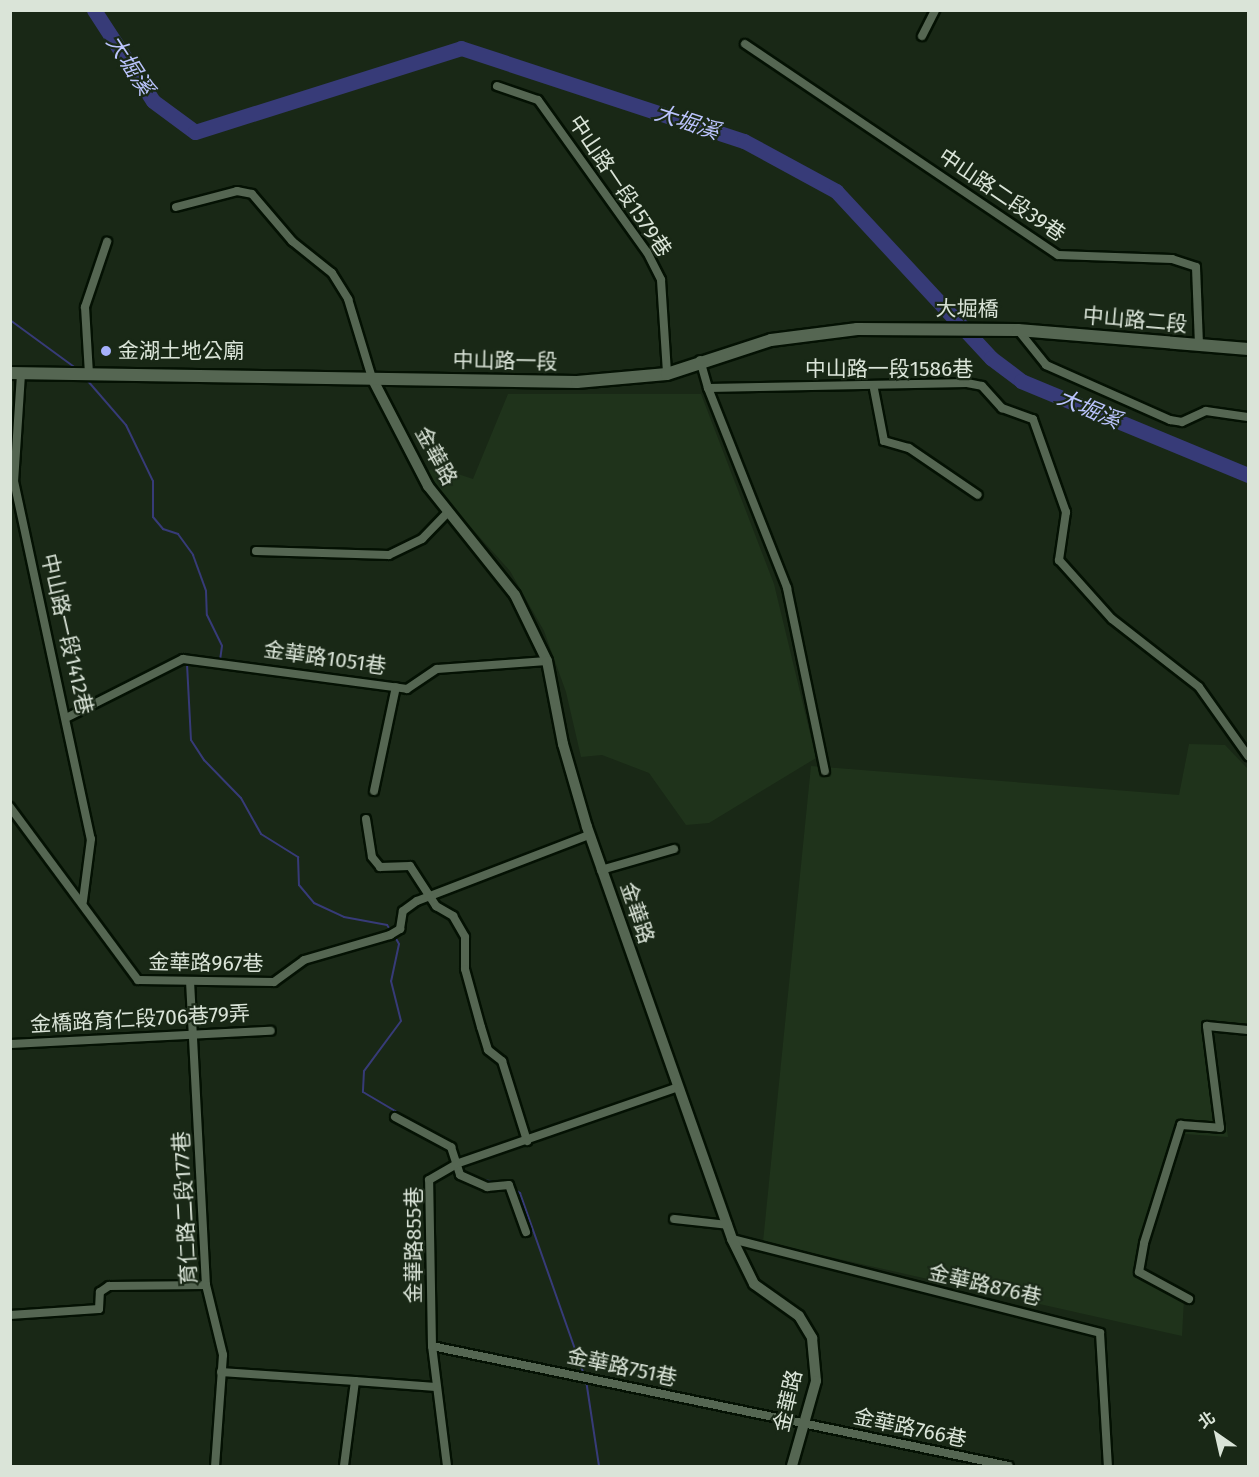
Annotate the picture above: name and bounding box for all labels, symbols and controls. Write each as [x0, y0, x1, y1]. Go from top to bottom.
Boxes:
water label: 大堀溪 [101, 30, 159, 100]
water label: 大堀溪 [652, 99, 722, 145]
street label: 中山路一段1579巷 [563, 111, 677, 261]
street label: 中山路二段39巷 [934, 143, 1070, 247]
street label: 大堀橋 [935, 296, 999, 322]
street label: 中山路二段 [1082, 303, 1188, 337]
place label: 金湖土地公廟 [118, 338, 244, 364]
marker: 金湖土地公廟 [99, 344, 113, 358]
street label: 中山路一段 [452, 347, 558, 375]
street label: 中山路一段1586巷 [805, 356, 973, 382]
water label: 大堀溪 [1053, 384, 1125, 434]
street label: 金華路 [410, 422, 462, 490]
street label: 中山路一段1412巷 [36, 551, 98, 717]
street label: 金華路1051巷 [262, 637, 388, 679]
street label: 金華路 [615, 879, 659, 947]
street label: 金華路967巷 [148, 949, 264, 977]
street label: 金橋路育仁段706巷79弄 [30, 1001, 250, 1037]
street label: 育仁路二段177巷 [168, 1131, 202, 1285]
street label: 金華路855巷 [401, 1187, 427, 1303]
street label: 金華路876巷 [926, 1260, 1044, 1310]
street label: 金華路751巷 [565, 1343, 679, 1391]
street label: 金華路 [769, 1367, 807, 1435]
street label: 金華路766巷 [851, 1404, 969, 1452]
north arrow [1187, 1405, 1247, 1465]
text: 北 [1195, 1407, 1219, 1432]

